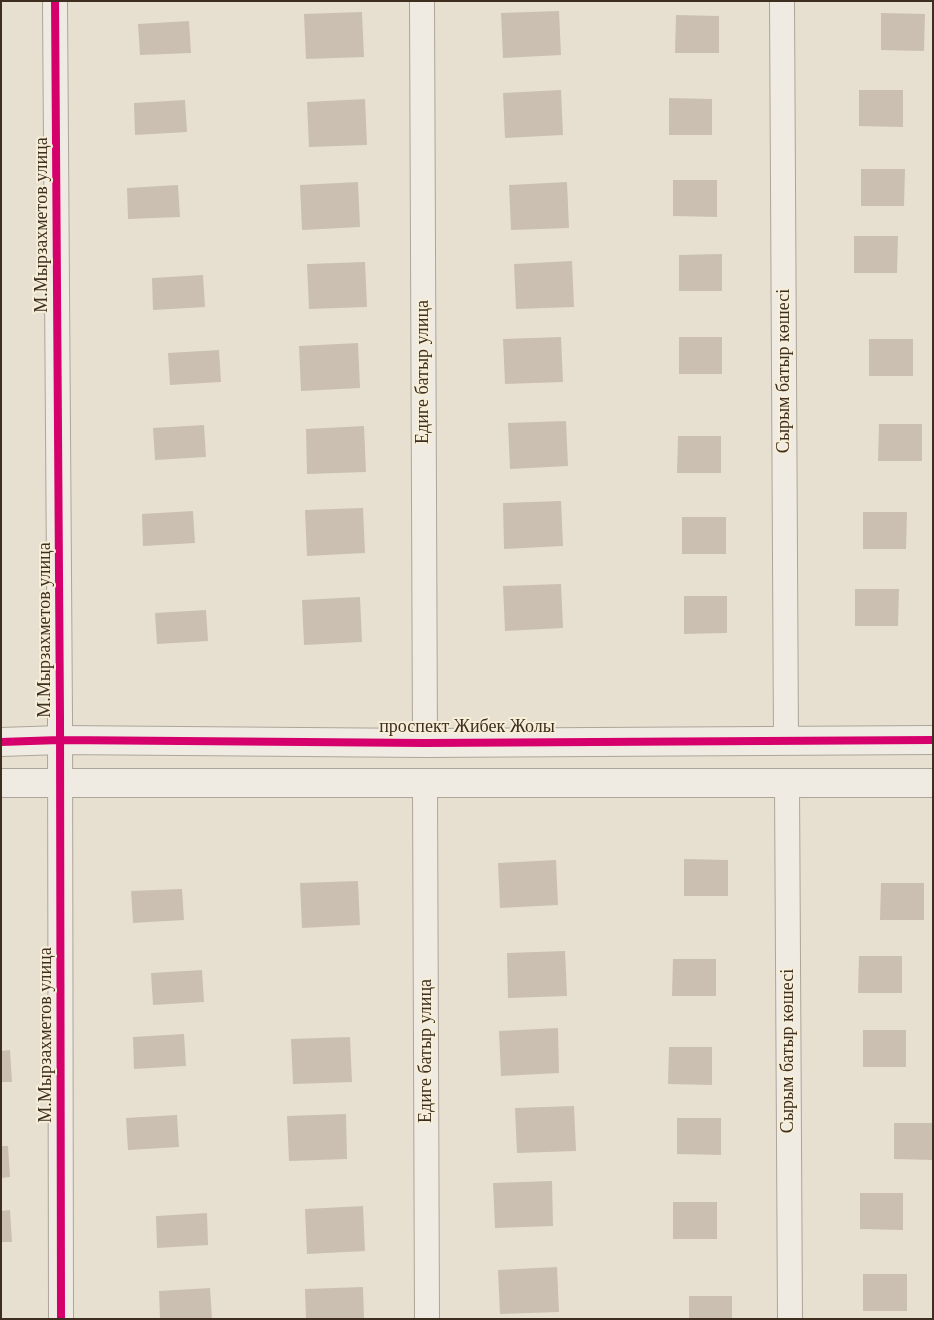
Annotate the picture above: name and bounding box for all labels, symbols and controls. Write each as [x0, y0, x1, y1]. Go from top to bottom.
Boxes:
street label: М.Мырзахметов улица [31, 137, 53, 313]
street label: Сырым батыр көшесі [773, 289, 795, 453]
street label: Едиге батыр улица [412, 300, 434, 444]
street label: М.Мырзахметов улица [34, 542, 56, 718]
street label: проспект Жибек Жолы [379, 716, 555, 738]
street label: М.Мырзахметов улица [35, 947, 57, 1123]
street label: Сырым батыр көшесі [777, 969, 799, 1133]
street label: Едиге батыр улица [415, 979, 437, 1123]

